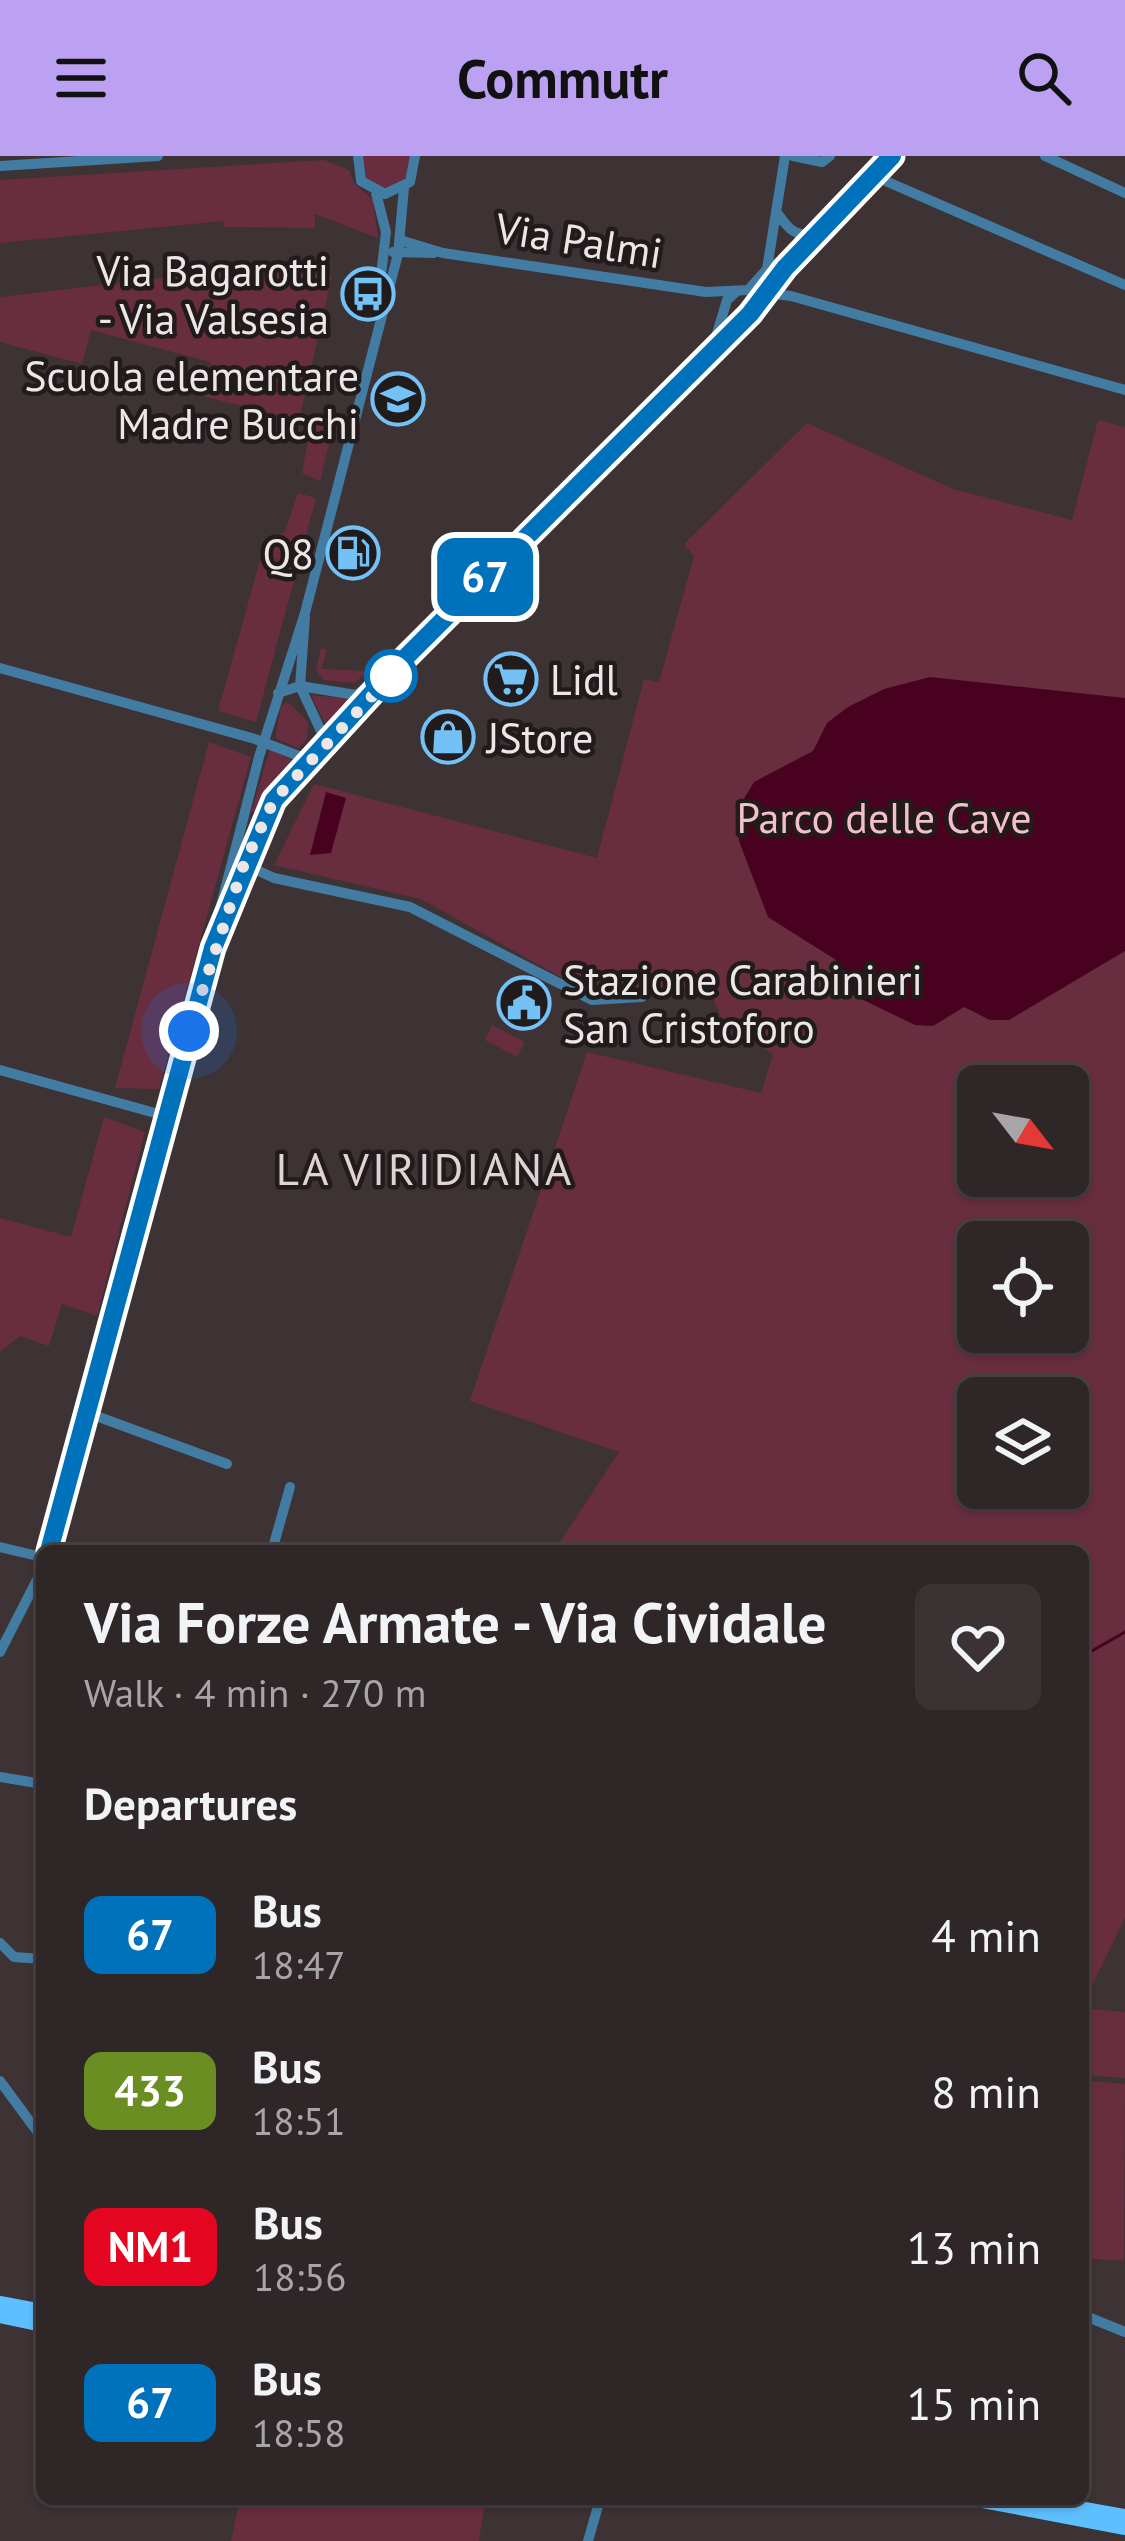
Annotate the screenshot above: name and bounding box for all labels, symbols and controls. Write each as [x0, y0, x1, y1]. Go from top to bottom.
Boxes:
text: Commutr [457, 43, 668, 113]
icon: menu [48, 45, 114, 111]
icon: search [1011, 45, 1077, 111]
street label: Via Palmi [491, 200, 666, 280]
place label: Via Bagarotti - Via Valsesia [96, 243, 329, 346]
bus stop icon: Via Bagarotti - Via Valsesia [340, 266, 396, 322]
place label: Scuola elementare Madre Bucchi [24, 348, 359, 451]
school or university icon: Scuola elementare Madre Bucchi [370, 371, 426, 427]
fuel station icon: Q8 [325, 525, 381, 581]
place label: Q8 [262, 526, 314, 581]
line badge: 67 [431, 538, 539, 616]
text: 67 [461, 549, 509, 604]
unlabelled marker [366, 651, 416, 701]
supermarket icon: Lidl [483, 651, 539, 707]
place label: Lidl [550, 652, 618, 707]
shop icon: JStore [420, 709, 476, 765]
place label: JStore [485, 710, 593, 765]
park label: Parco delle Cave [736, 790, 1032, 845]
place label: Stazione Carabinieri San Cristoforo [563, 952, 923, 1055]
public building icon: Stazione Carabinieri San Cristoforo [496, 975, 552, 1031]
your location [159, 1001, 219, 1061]
north arrow [957, 1065, 1089, 1197]
map controls [957, 1065, 1089, 1509]
district label: LA VIRIDIANA [276, 1139, 574, 1197]
button: locate [957, 1221, 1089, 1353]
button: layers [957, 1377, 1089, 1509]
button: heart [915, 1584, 1041, 1710]
text: Via Forze Armate - Via Cividale [84, 1585, 826, 1659]
text: Walk · 4 min · 270 m [84, 1667, 426, 1718]
text: Departures [84, 1774, 297, 1832]
text: Bus [252, 1881, 322, 1939]
text: 4 min [931, 1906, 1041, 1964]
text: 67 [126, 1907, 174, 1962]
text: 18:47 [252, 1939, 346, 1990]
text: Bus [252, 2037, 322, 2095]
text: 8 min [931, 2062, 1041, 2120]
text: 433 [114, 2063, 186, 2118]
text: 18:51 [252, 2095, 346, 2146]
text: Bus [253, 2193, 323, 2251]
text: 13 min [907, 2218, 1041, 2276]
text: NM1 [108, 2219, 193, 2274]
text: 18:56 [253, 2251, 347, 2302]
text: Bus [252, 2349, 322, 2407]
text: 15 min [907, 2374, 1041, 2432]
text: 67 [126, 2375, 174, 2430]
text: 18:58 [252, 2407, 346, 2458]

